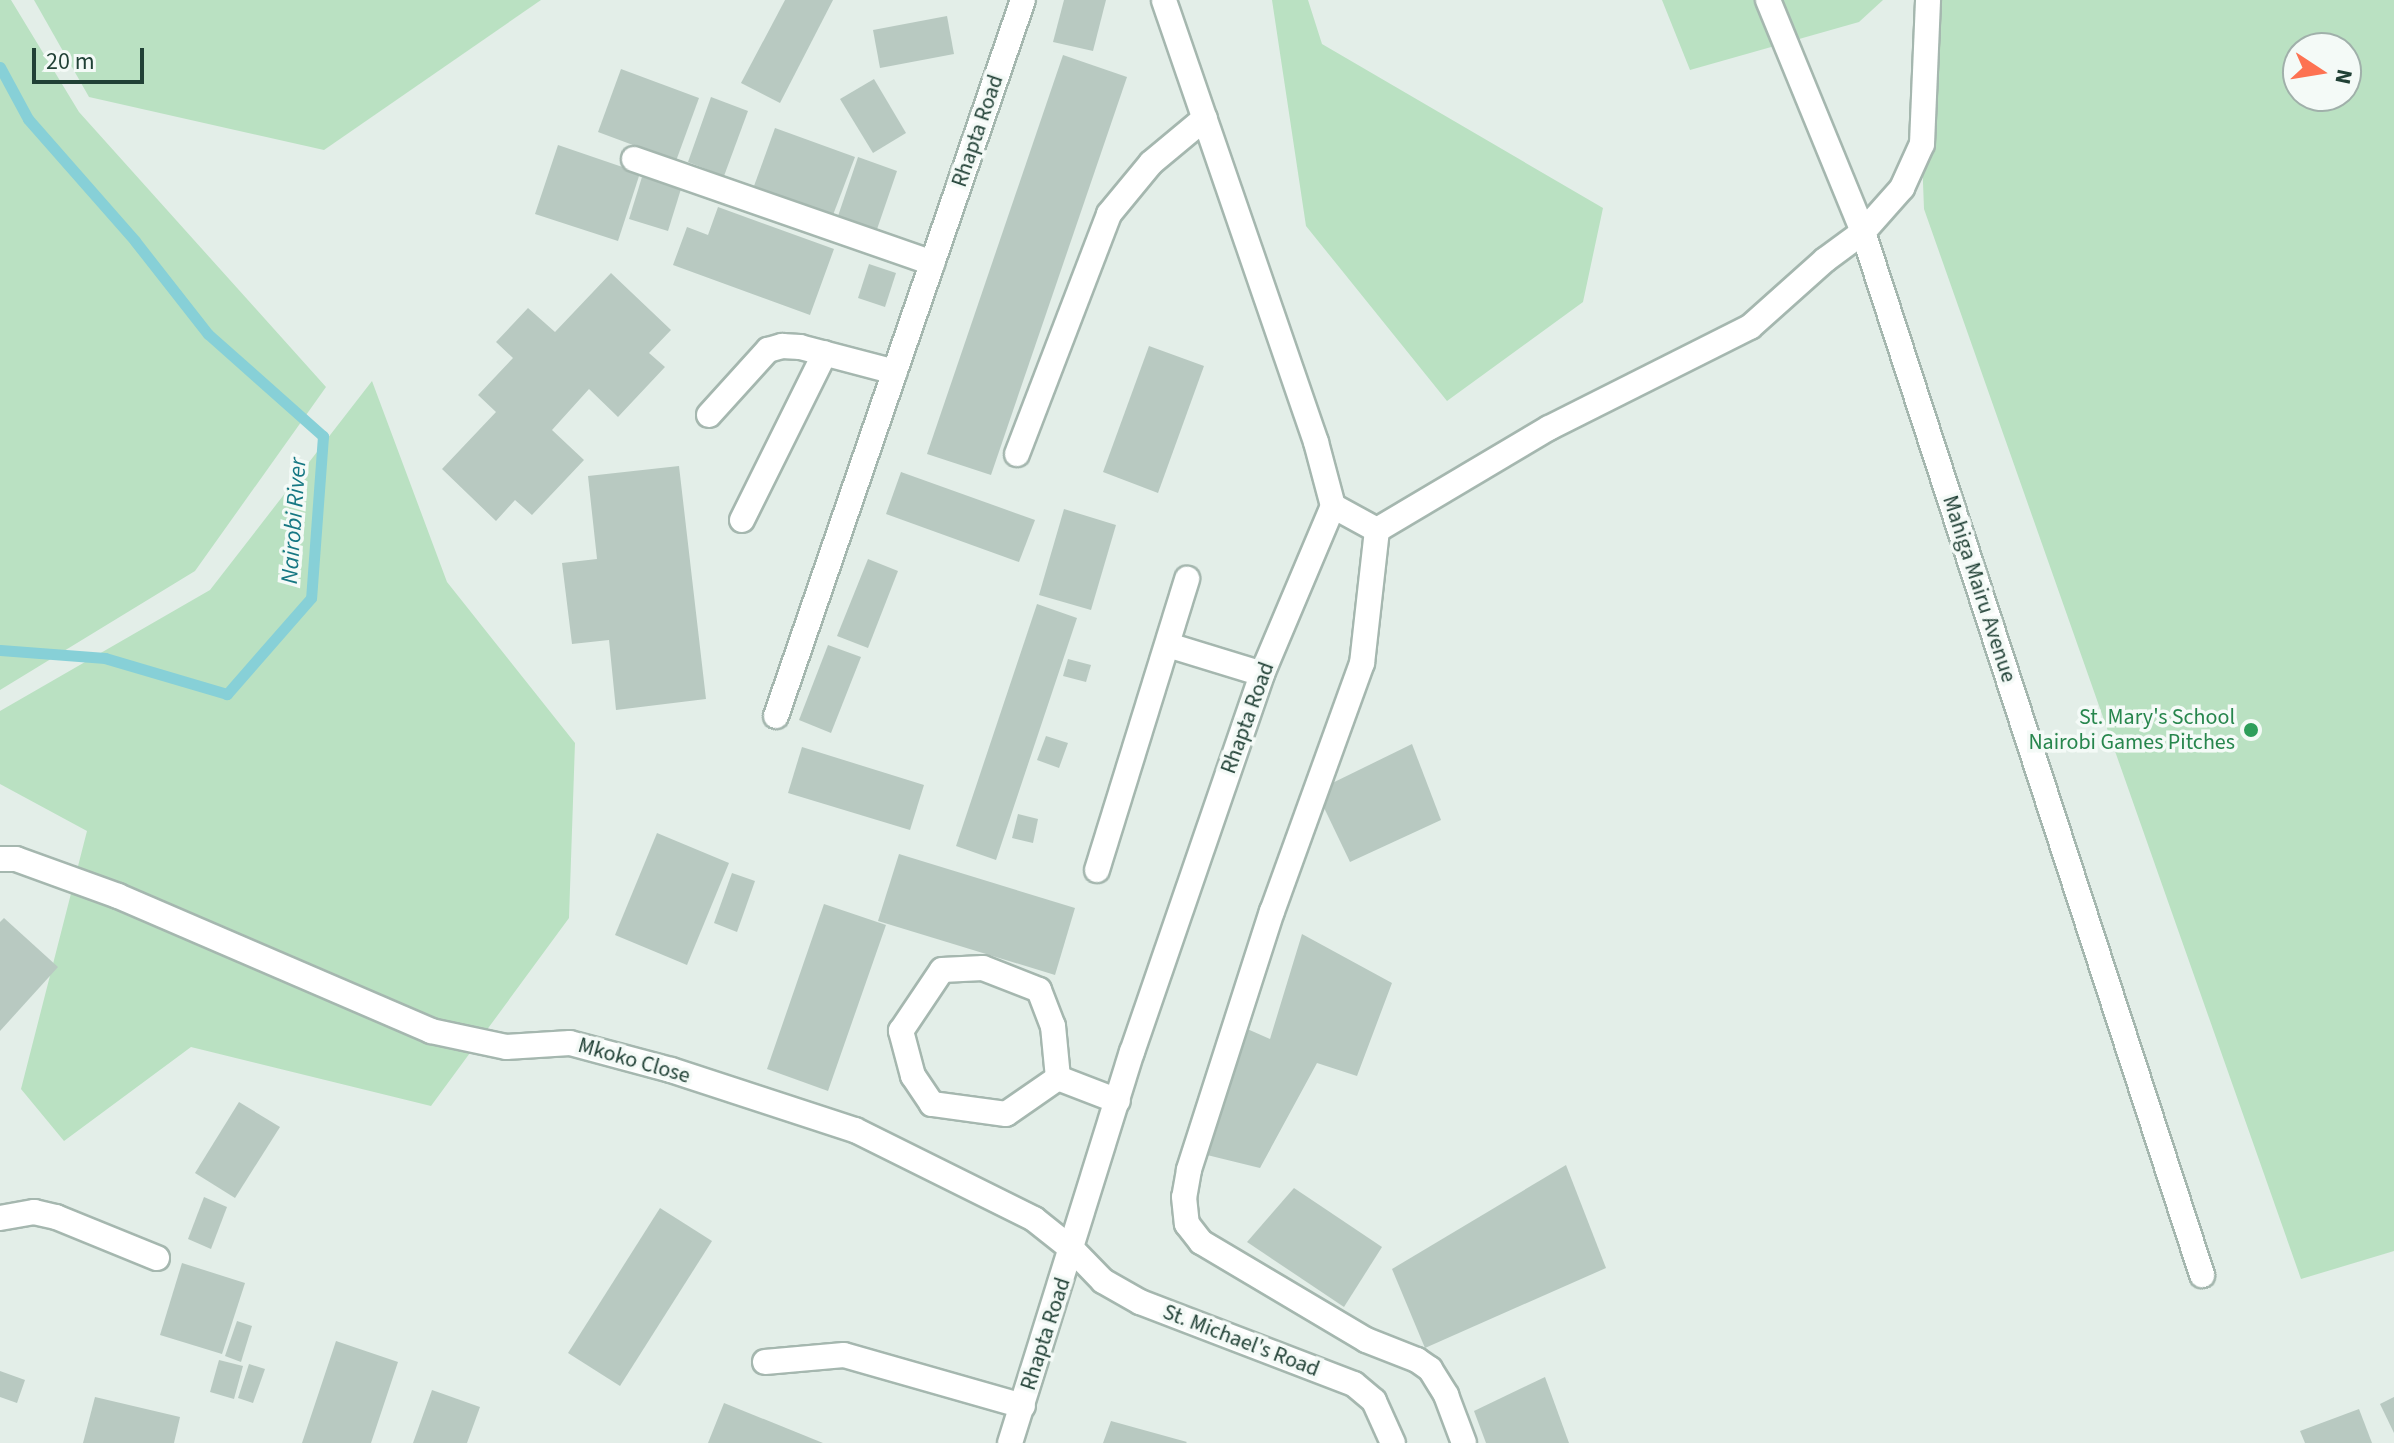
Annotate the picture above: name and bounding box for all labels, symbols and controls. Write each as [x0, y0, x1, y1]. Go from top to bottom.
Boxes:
scale bar [36, 32, 148, 82]
north arrow [2282, 32, 2362, 112]
text: 20 m [46, 44, 95, 79]
text: N [2326, 66, 2361, 87]
street label: Rhapta Road [946, 71, 1010, 191]
water label: Nairobi River [275, 457, 313, 585]
street label: Mahiga Mairu Avenue [1936, 492, 2022, 686]
street label: Rhapta Road [1216, 658, 1280, 778]
place label: St. Mary's School Nairobi Games Pitches [2028, 704, 2235, 756]
marker: St. Mary's School Nairobi Games Pitches [2242, 721, 2260, 739]
street label: Mkoko Close [575, 1032, 693, 1090]
street label: Rhapta Road [1015, 1274, 1077, 1394]
street label: St. Michael's Road [1159, 1299, 1323, 1383]

